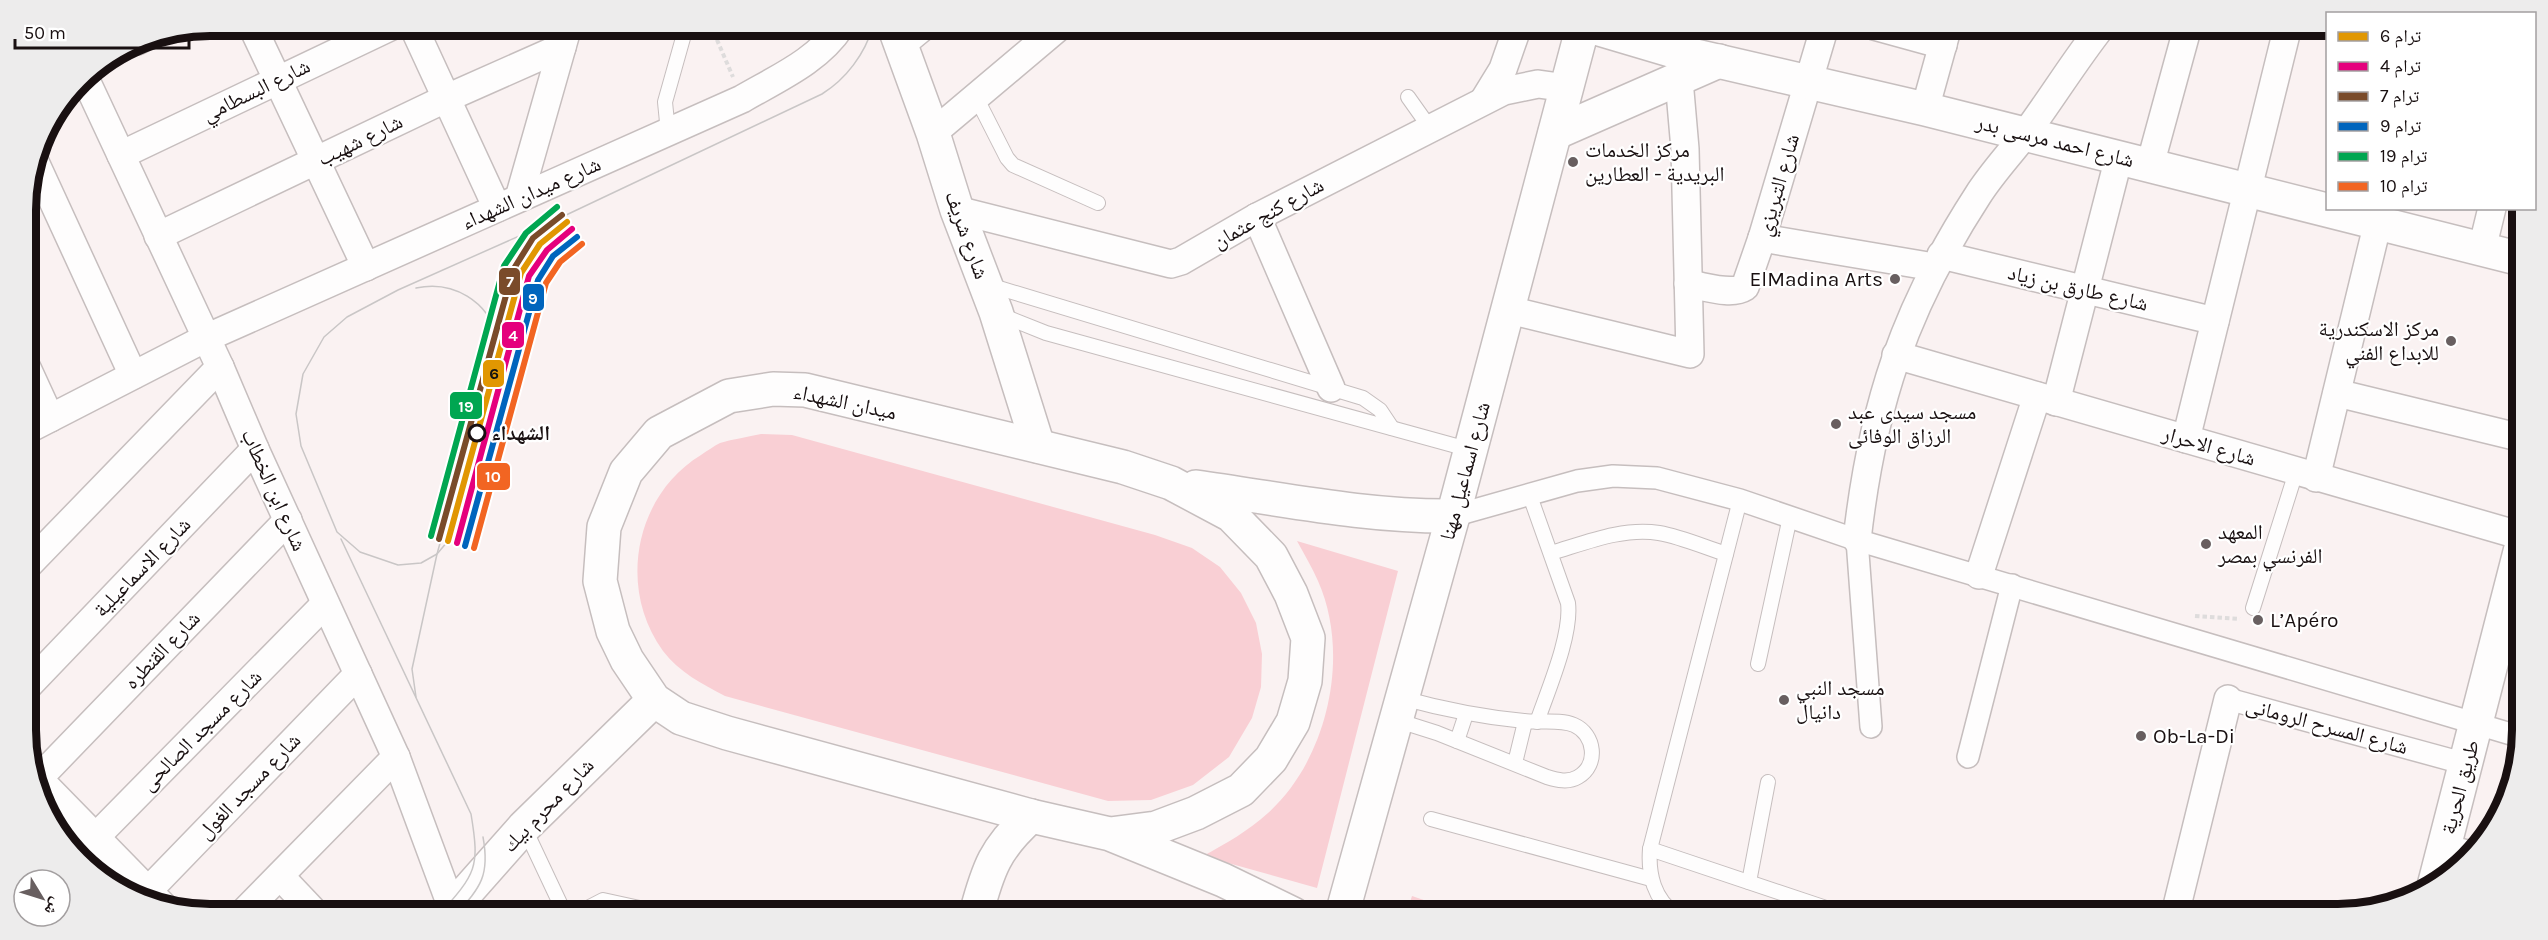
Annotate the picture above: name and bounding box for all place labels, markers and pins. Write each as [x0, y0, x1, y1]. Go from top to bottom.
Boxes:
place label: مركز الخدمات البريدية - العطارين [1585, 138, 1724, 187]
marker: مركز الخدمات البريدية - العطارين [1566, 155, 1580, 169]
place label: ElMadina Arts [1749, 267, 1883, 291]
marker: ElMadina Arts [1888, 272, 1902, 286]
place label: مركز الاسكندرية للابداع الفني [2319, 317, 2439, 369]
marker: مركز الاسكندرية للابداع الفني [2444, 334, 2458, 348]
place label: مسجد سيدى عبد الرزاق الوفائى [1848, 400, 1976, 449]
marker: مسجد سيدى عبد الرزاق الوفائى [1829, 417, 1843, 431]
place label: الشهداء [491, 421, 550, 445]
marker: الشهداء [468, 424, 486, 442]
place label: المعهد الفرنسي بمصر [2217, 520, 2322, 572]
marker: المعهد الفرنسي بمصر [2199, 537, 2213, 551]
place label: L’Apéro [2270, 608, 2338, 632]
marker: L’Apéro [2251, 613, 2265, 627]
place label: مسجد النبي دانيال [1796, 676, 1885, 724]
marker: مسجد النبي دانيال [1777, 693, 1791, 707]
place label: Ob-La-Di [2153, 724, 2235, 748]
marker: Ob-La-Di [2134, 729, 2148, 743]

